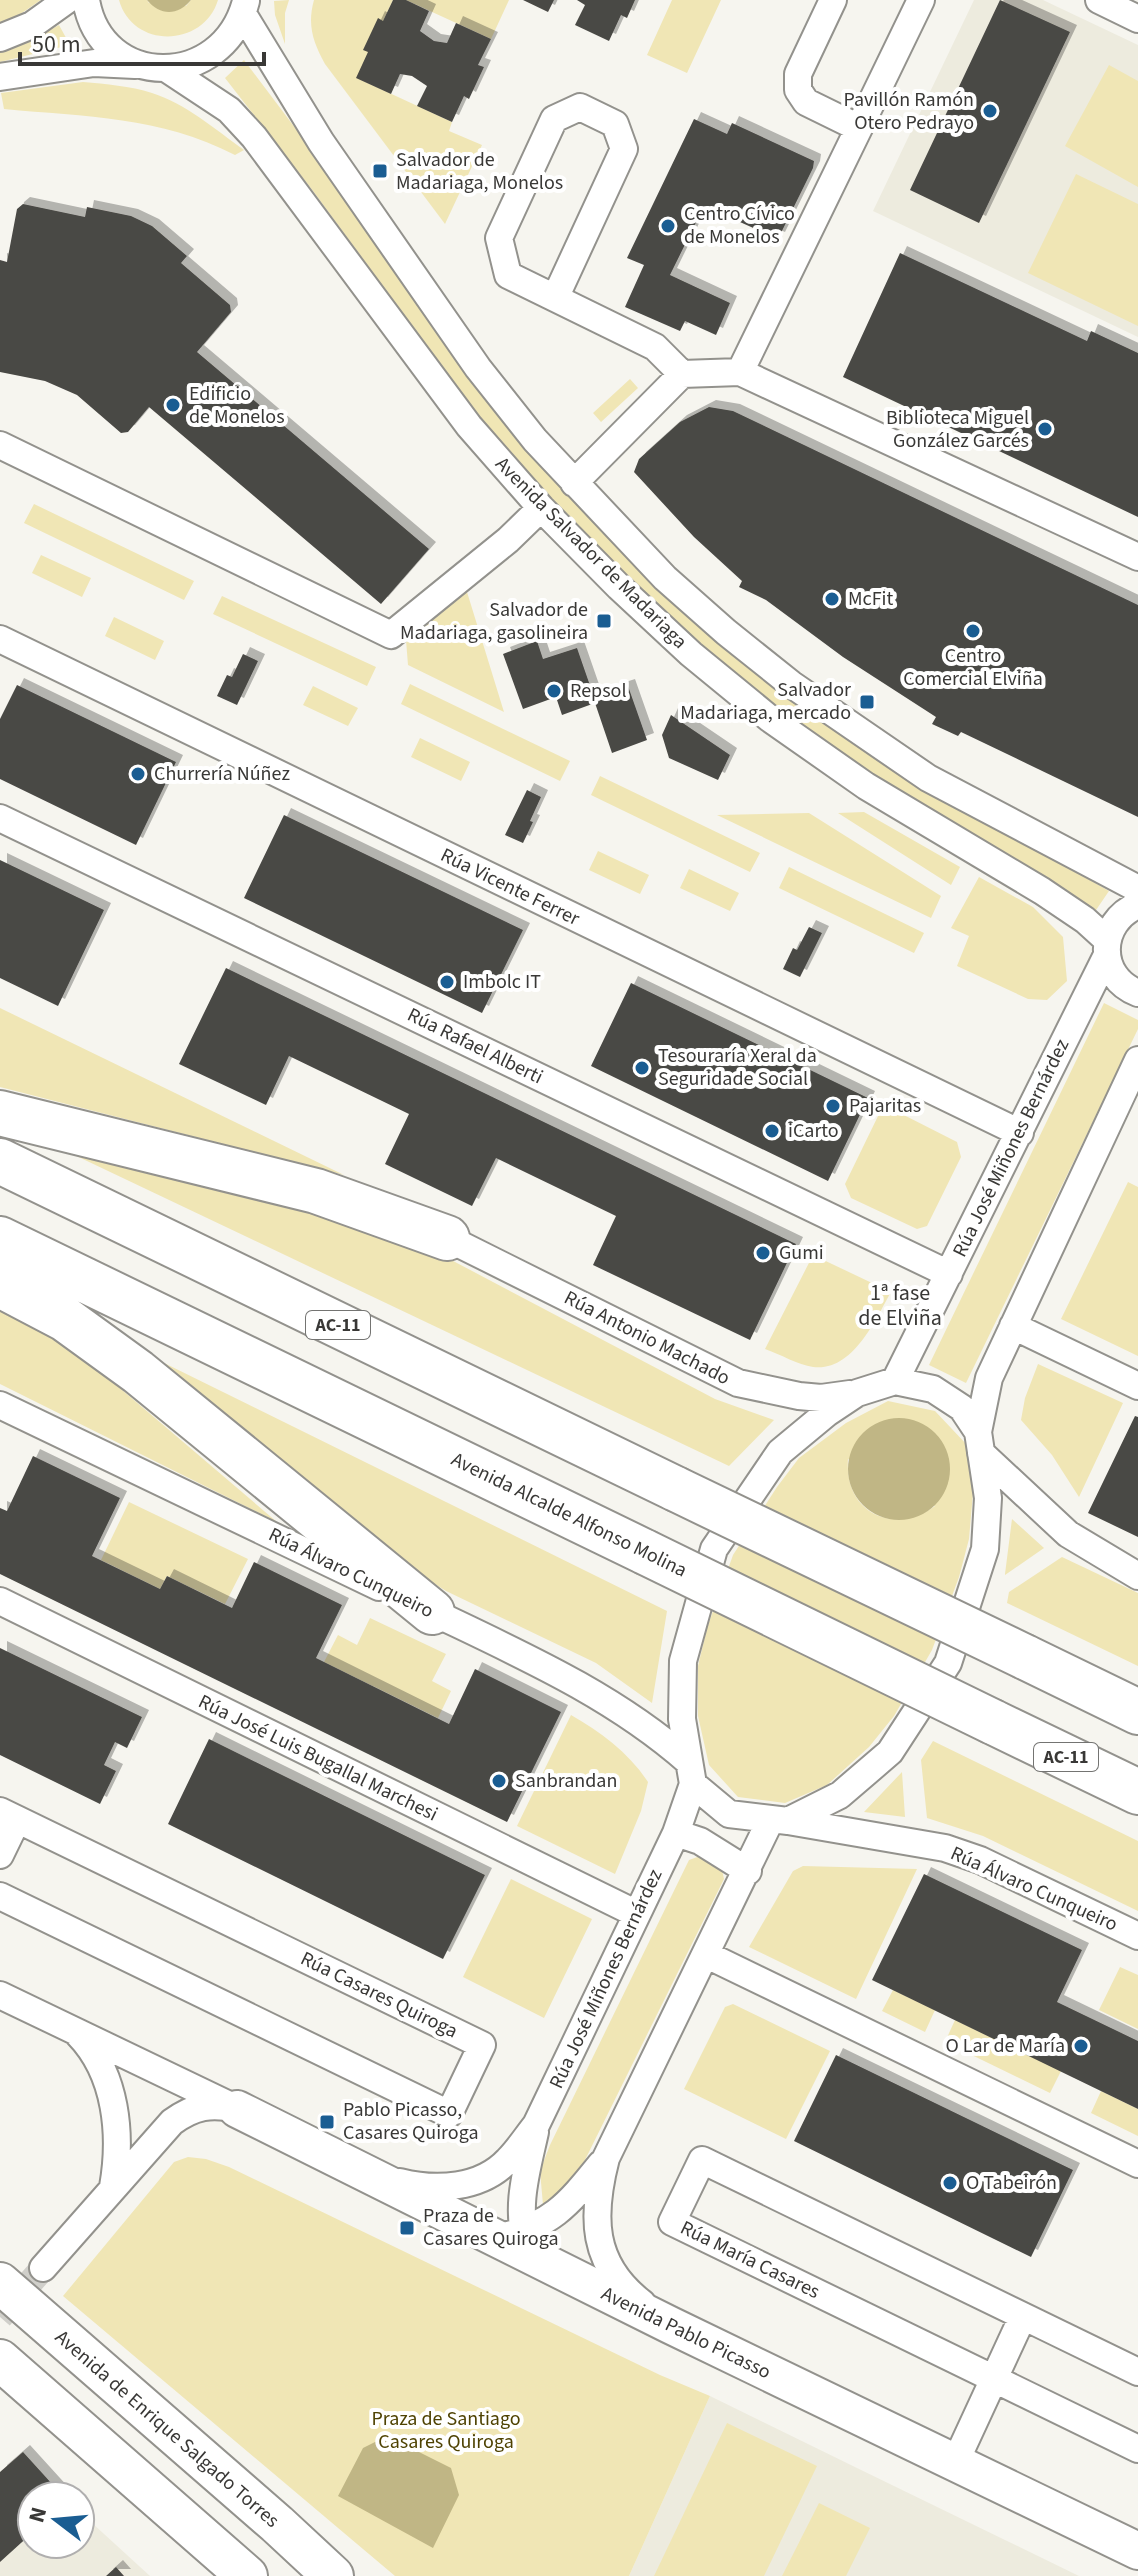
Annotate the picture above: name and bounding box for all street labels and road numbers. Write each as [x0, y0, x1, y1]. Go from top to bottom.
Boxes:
street label: Avenida Salvador de Madariaga [489, 451, 693, 655]
street label: Rúa Vicente Ferrer [436, 841, 584, 933]
street label: Rúa Rafael Alberti [402, 1001, 548, 1091]
street label: Rúa José Miñones Bernárdez [946, 1034, 1076, 1262]
street label: Rúa Antonio Machado [559, 1284, 735, 1392]
road number: AC-11 [306, 1311, 370, 1339]
street label: Avenida Alcalde Alfonso Molina [446, 1446, 692, 1584]
street label: Rúa Álvaro Cunqueiro [264, 1521, 438, 1625]
street label: Rúa José Luis Bugallal Marchesi [194, 1688, 442, 1828]
road number: AC-11 [1034, 1743, 1098, 1771]
street label: Rúa Álvaro Cunqueiro [946, 1840, 1122, 1938]
street label: Rúa José Miñones Bernárdez [543, 1865, 669, 2093]
street label: Rúa Casares Quiroga [296, 1945, 462, 2045]
street label: Rúa María Casares [676, 2214, 824, 2306]
street label: Avenida Pablo Picasso [597, 2280, 775, 2386]
street label: Avenida de Enrique Salgado Torres [49, 2324, 285, 2534]

